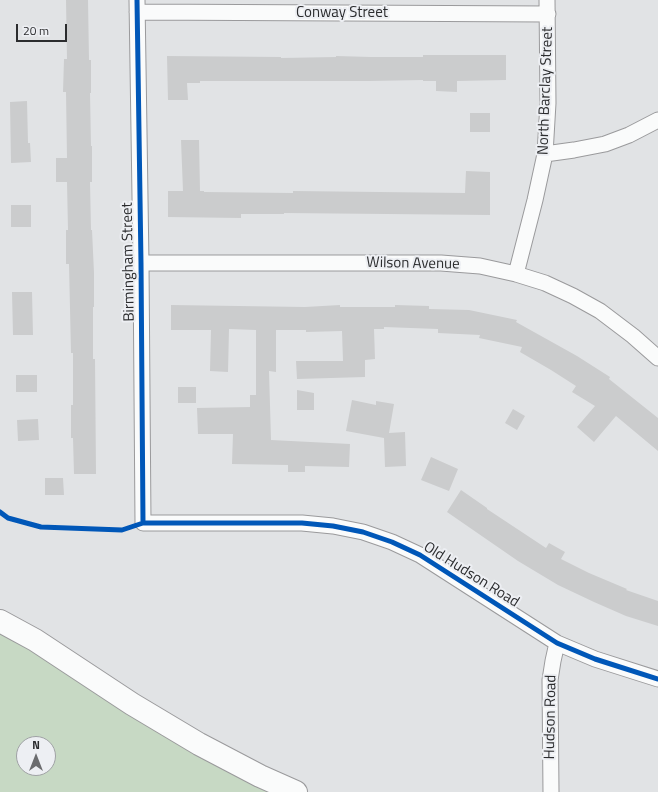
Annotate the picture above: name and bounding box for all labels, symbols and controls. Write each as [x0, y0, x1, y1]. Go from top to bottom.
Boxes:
street label: Conway Street [296, 4, 388, 22]
scale bar [18, 16, 69, 42]
text: 20 m [23, 21, 49, 40]
street label: North Barclay Street [535, 27, 557, 155]
street label: Birmingham Street [119, 202, 139, 322]
street label: Wilson Avenue [366, 254, 460, 274]
street label: Old Hudson Road [420, 538, 522, 612]
street label: Hudson Road [541, 674, 561, 760]
north arrow [16, 736, 56, 776]
text: N [32, 737, 40, 753]

